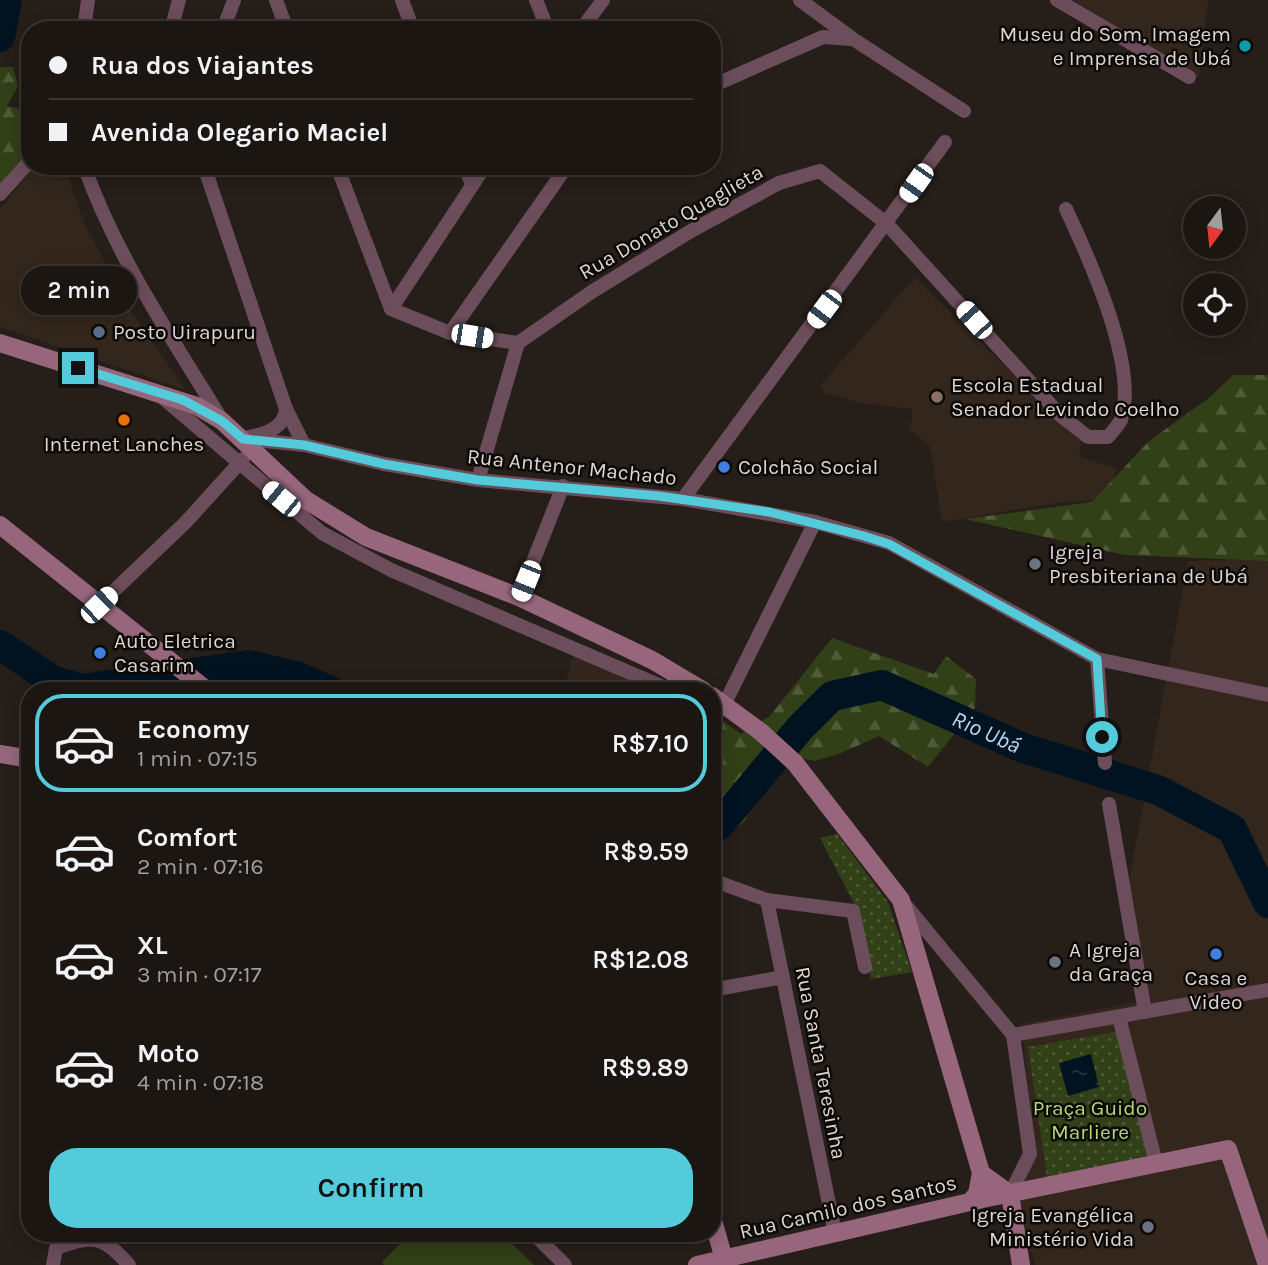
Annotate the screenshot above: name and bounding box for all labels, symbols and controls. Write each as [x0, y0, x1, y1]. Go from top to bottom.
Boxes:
place label: Museu do Som, Imagem e Imprensa de Ubá [1000, 22, 1231, 70]
marker: Museu do Som, Imagem e Imprensa de Ubá [1237, 38, 1253, 54]
text: Rua dos Viajantes [91, 50, 314, 81]
text: Avenida Olegario Maciel [91, 117, 388, 148]
street label: Rua Donato Quaglieta [575, 160, 767, 284]
car [896, 160, 937, 206]
north arrow [1183, 196, 1246, 259]
map controls [1183, 196, 1246, 336]
callout: 2 min [20, 266, 136, 316]
button: locate [1183, 273, 1246, 336]
text: 2 min [48, 277, 110, 304]
car [803, 286, 846, 332]
car [953, 297, 996, 343]
place label: Posto Uirapuru [113, 320, 256, 344]
car [450, 322, 495, 350]
marker: Posto Uirapuru [91, 324, 107, 340]
route end [62, 352, 94, 384]
place label: Escola Estadual Senador Levindo Coelho [951, 373, 1179, 421]
marker: Escola Estadual Senador Levindo Coelho [929, 389, 945, 405]
marker: Internet Lanches [116, 412, 132, 428]
place label: Internet Lanches [44, 432, 204, 456]
street label: Rua Antenor Machado [466, 444, 678, 490]
place label: Colchão Social [738, 455, 878, 479]
marker: Colchão Social [716, 459, 732, 475]
car [259, 478, 304, 520]
place label: Igreja Presbiteriana de Ubá [1049, 540, 1248, 588]
marker: Igreja Presbiteriana de Ubá [1027, 556, 1043, 572]
car [509, 558, 544, 604]
car [77, 583, 122, 627]
place label: Auto Eletrica Casarim [114, 629, 236, 677]
marker: Auto Eletrica Casarim [92, 645, 108, 661]
water label: Rio Ubá [948, 705, 1025, 759]
icon: car [53, 712, 116, 775]
text: Economy [137, 714, 249, 745]
route start [1086, 721, 1118, 753]
text: R$7.10 [612, 728, 689, 759]
text: 1 min · 07:15 [137, 745, 258, 772]
icon: car [53, 820, 116, 883]
text: Comfort [137, 822, 238, 853]
text: R$9.59 [603, 836, 689, 867]
text: 2 min · 07:16 [137, 853, 264, 880]
icon: car [53, 928, 116, 991]
text: XL [137, 930, 168, 961]
place label: A Igreja da Graça [1069, 938, 1153, 986]
text: R$12.08 [592, 944, 689, 975]
marker: Casa e Video [1208, 946, 1224, 962]
marker: A Igreja da Graça [1047, 954, 1063, 970]
text: 3 min · 07:17 [137, 961, 261, 988]
street label: Rua Santa Teresinha [791, 965, 851, 1161]
place label: Casa e Video [1185, 966, 1247, 1014]
icon: car [53, 1036, 116, 1099]
text: Moto [137, 1038, 199, 1069]
text: R$9.89 [602, 1052, 689, 1083]
text: 4 min · 07:18 [137, 1069, 264, 1096]
park label: Praça Guido Marliere [1033, 1096, 1147, 1144]
button: Confirm [49, 1148, 693, 1228]
street label: Rua Camilo dos Santos [737, 1170, 959, 1244]
place label: Igreja Evangélica Ministério Vida [971, 1203, 1134, 1251]
marker: Igreja Evangélica Ministério Vida [1140, 1219, 1156, 1235]

